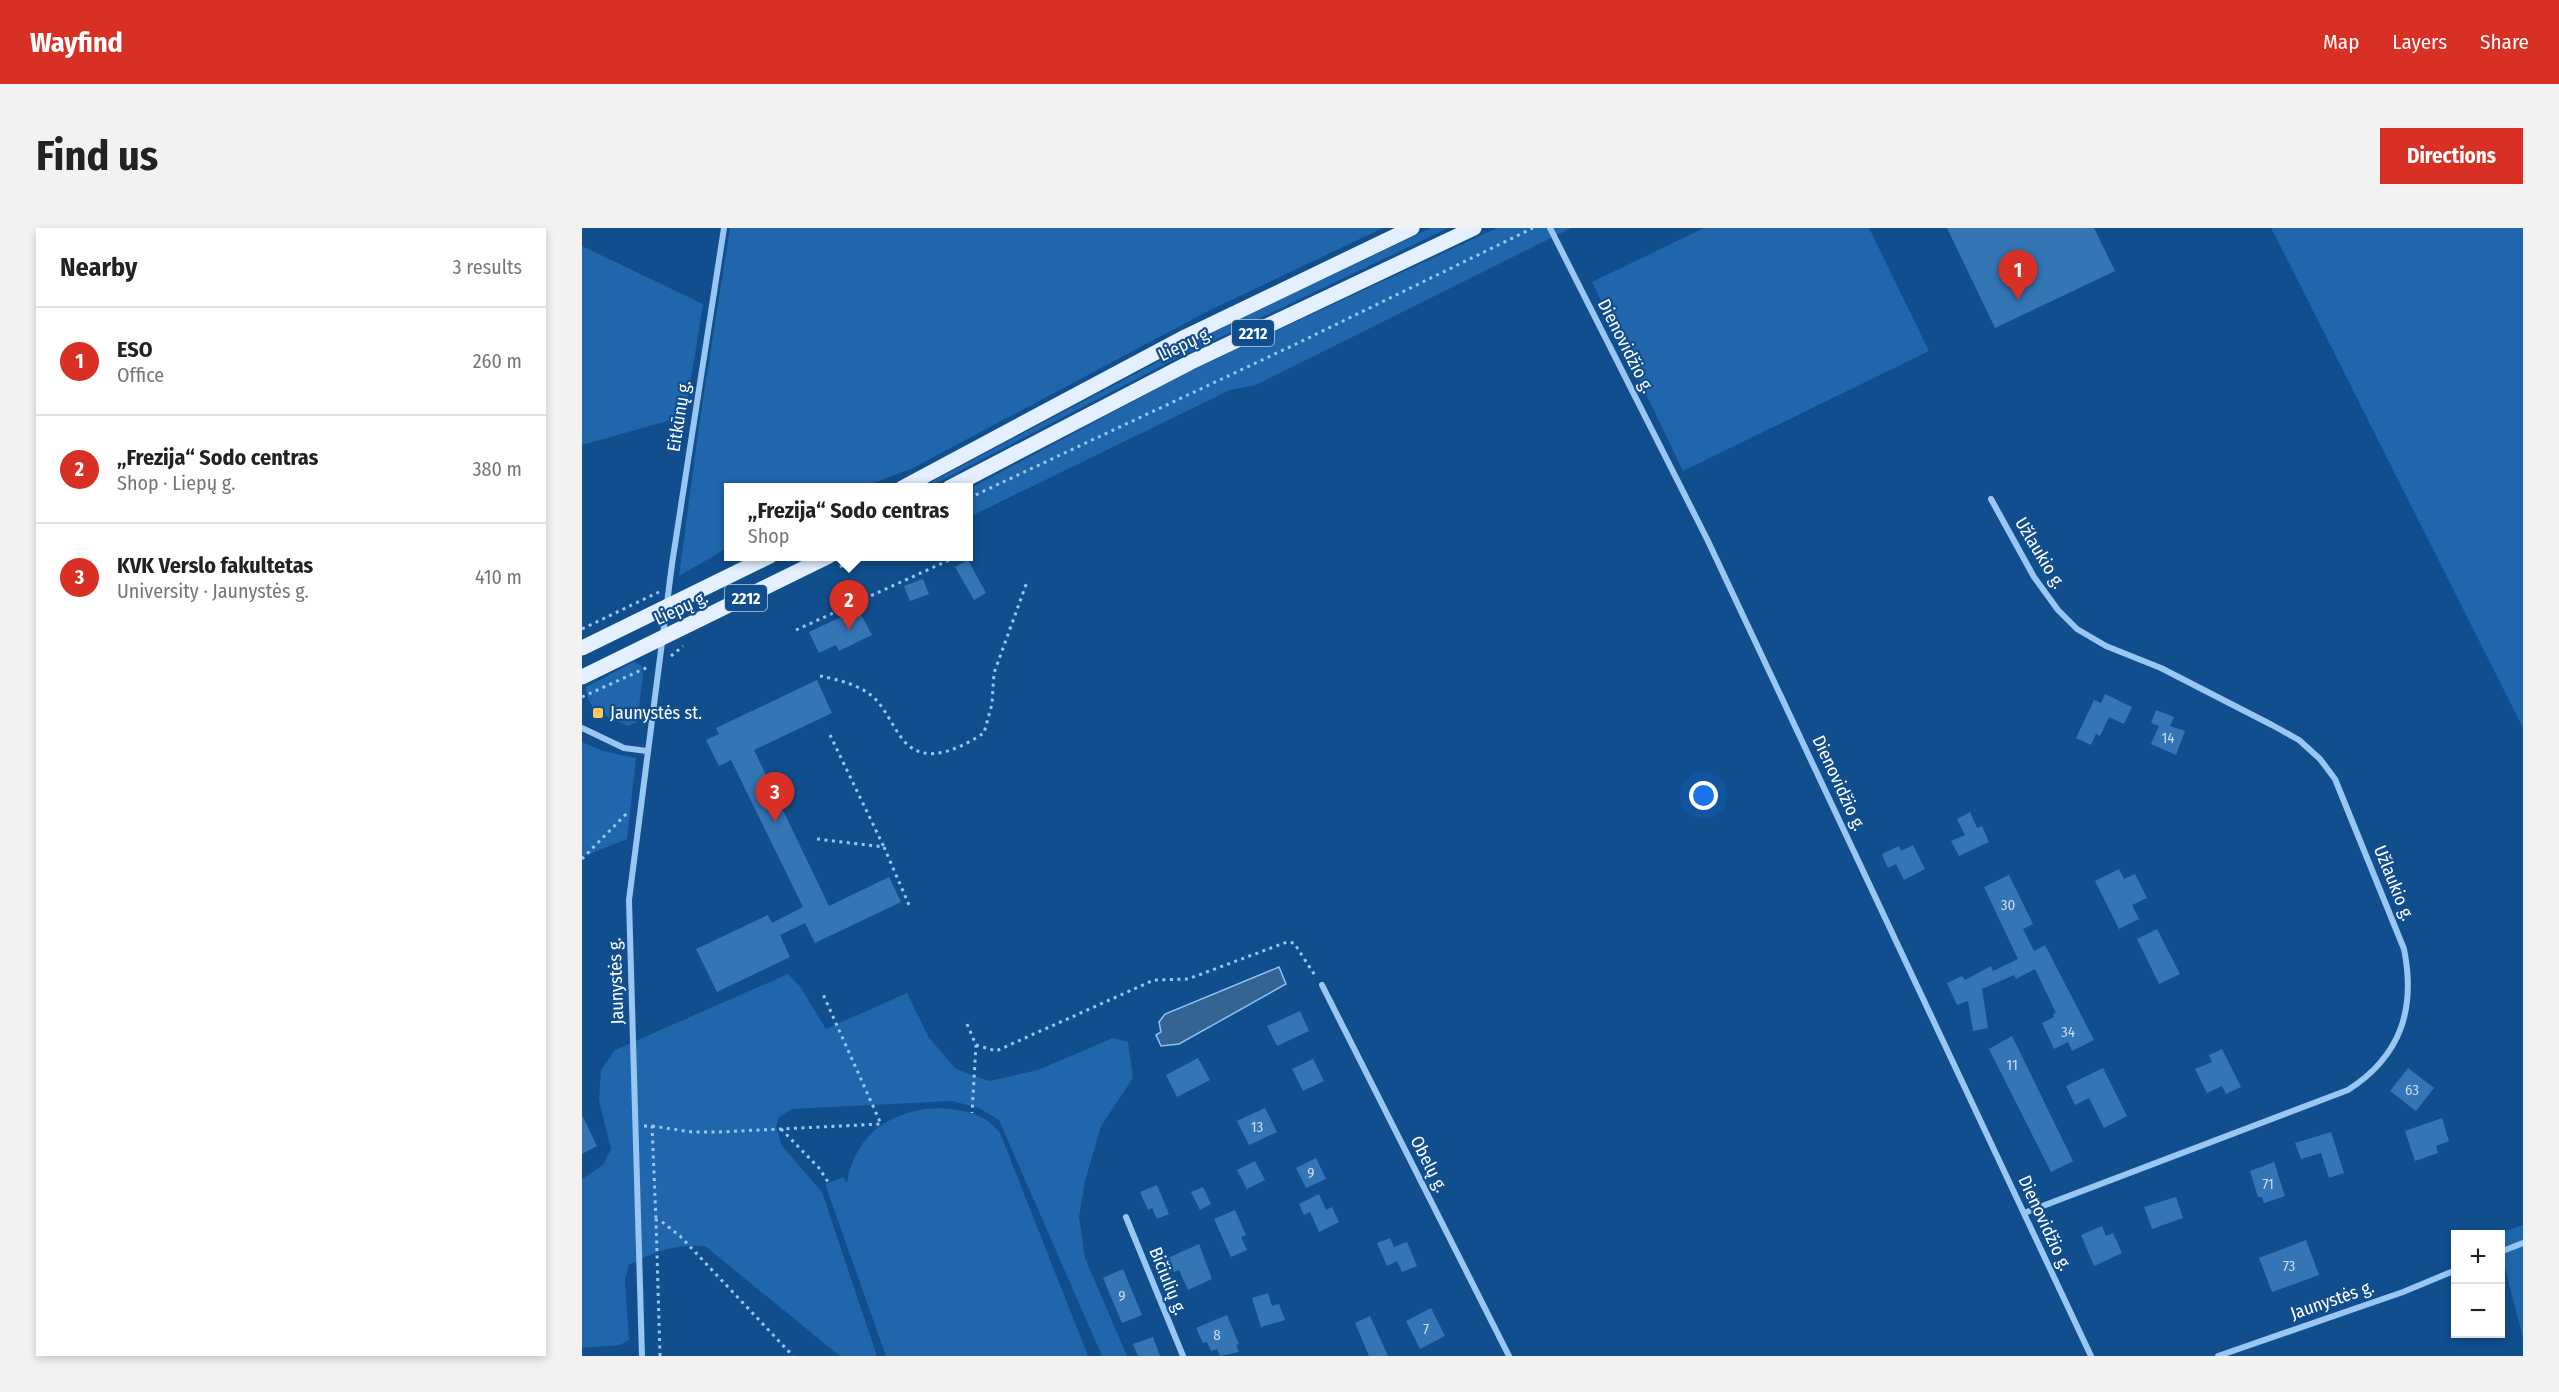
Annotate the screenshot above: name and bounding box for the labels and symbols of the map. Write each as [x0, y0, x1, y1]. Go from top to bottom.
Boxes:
pin: 1 [1998, 250, 2038, 300]
street label: Dienovidžio g. [1593, 295, 1659, 397]
road number: 2212 [1232, 320, 1274, 346]
street label: Liepų g. [1155, 322, 1216, 366]
street label: Eitkūnų g. [663, 379, 696, 453]
street label: Užlaukio g. [2010, 513, 2070, 593]
pin: 2 [830, 580, 868, 630]
road number: 2212 [725, 585, 767, 611]
street label: Liepų g. [651, 586, 712, 630]
place label: Jaunystės st. [610, 702, 702, 724]
marker: Jaunystės st. [591, 706, 605, 720]
house number: 14 [2161, 729, 2175, 747]
street label: Dienovidžio g. [1807, 732, 1871, 834]
pin: 3 [756, 772, 794, 822]
your location [1689, 781, 1718, 810]
street label: Užlaukio g. [2369, 842, 2419, 924]
house number: 30 [2001, 896, 2015, 914]
street label: Jaunystės g. [603, 937, 629, 1025]
house number: 34 [2061, 1023, 2075, 1041]
house number: 11 [2006, 1056, 2018, 1074]
house number: 63 [2405, 1081, 2419, 1099]
house number: 13 [1251, 1118, 1264, 1136]
street label: Obelų g. [1405, 1132, 1453, 1196]
house number: 9 [1307, 1164, 1315, 1182]
street label: Dienovidžio g. [2013, 1172, 2077, 1274]
house number: 71 [2262, 1175, 2274, 1193]
street label: Bičiulių g. [1144, 1244, 1192, 1318]
house number: 73 [2283, 1257, 2296, 1275]
street label: Jaunystės g. [2287, 1275, 2377, 1325]
house number: 9 [1118, 1287, 1126, 1305]
house number: 7 [1423, 1320, 1429, 1338]
house number: 8 [1213, 1326, 1221, 1344]

